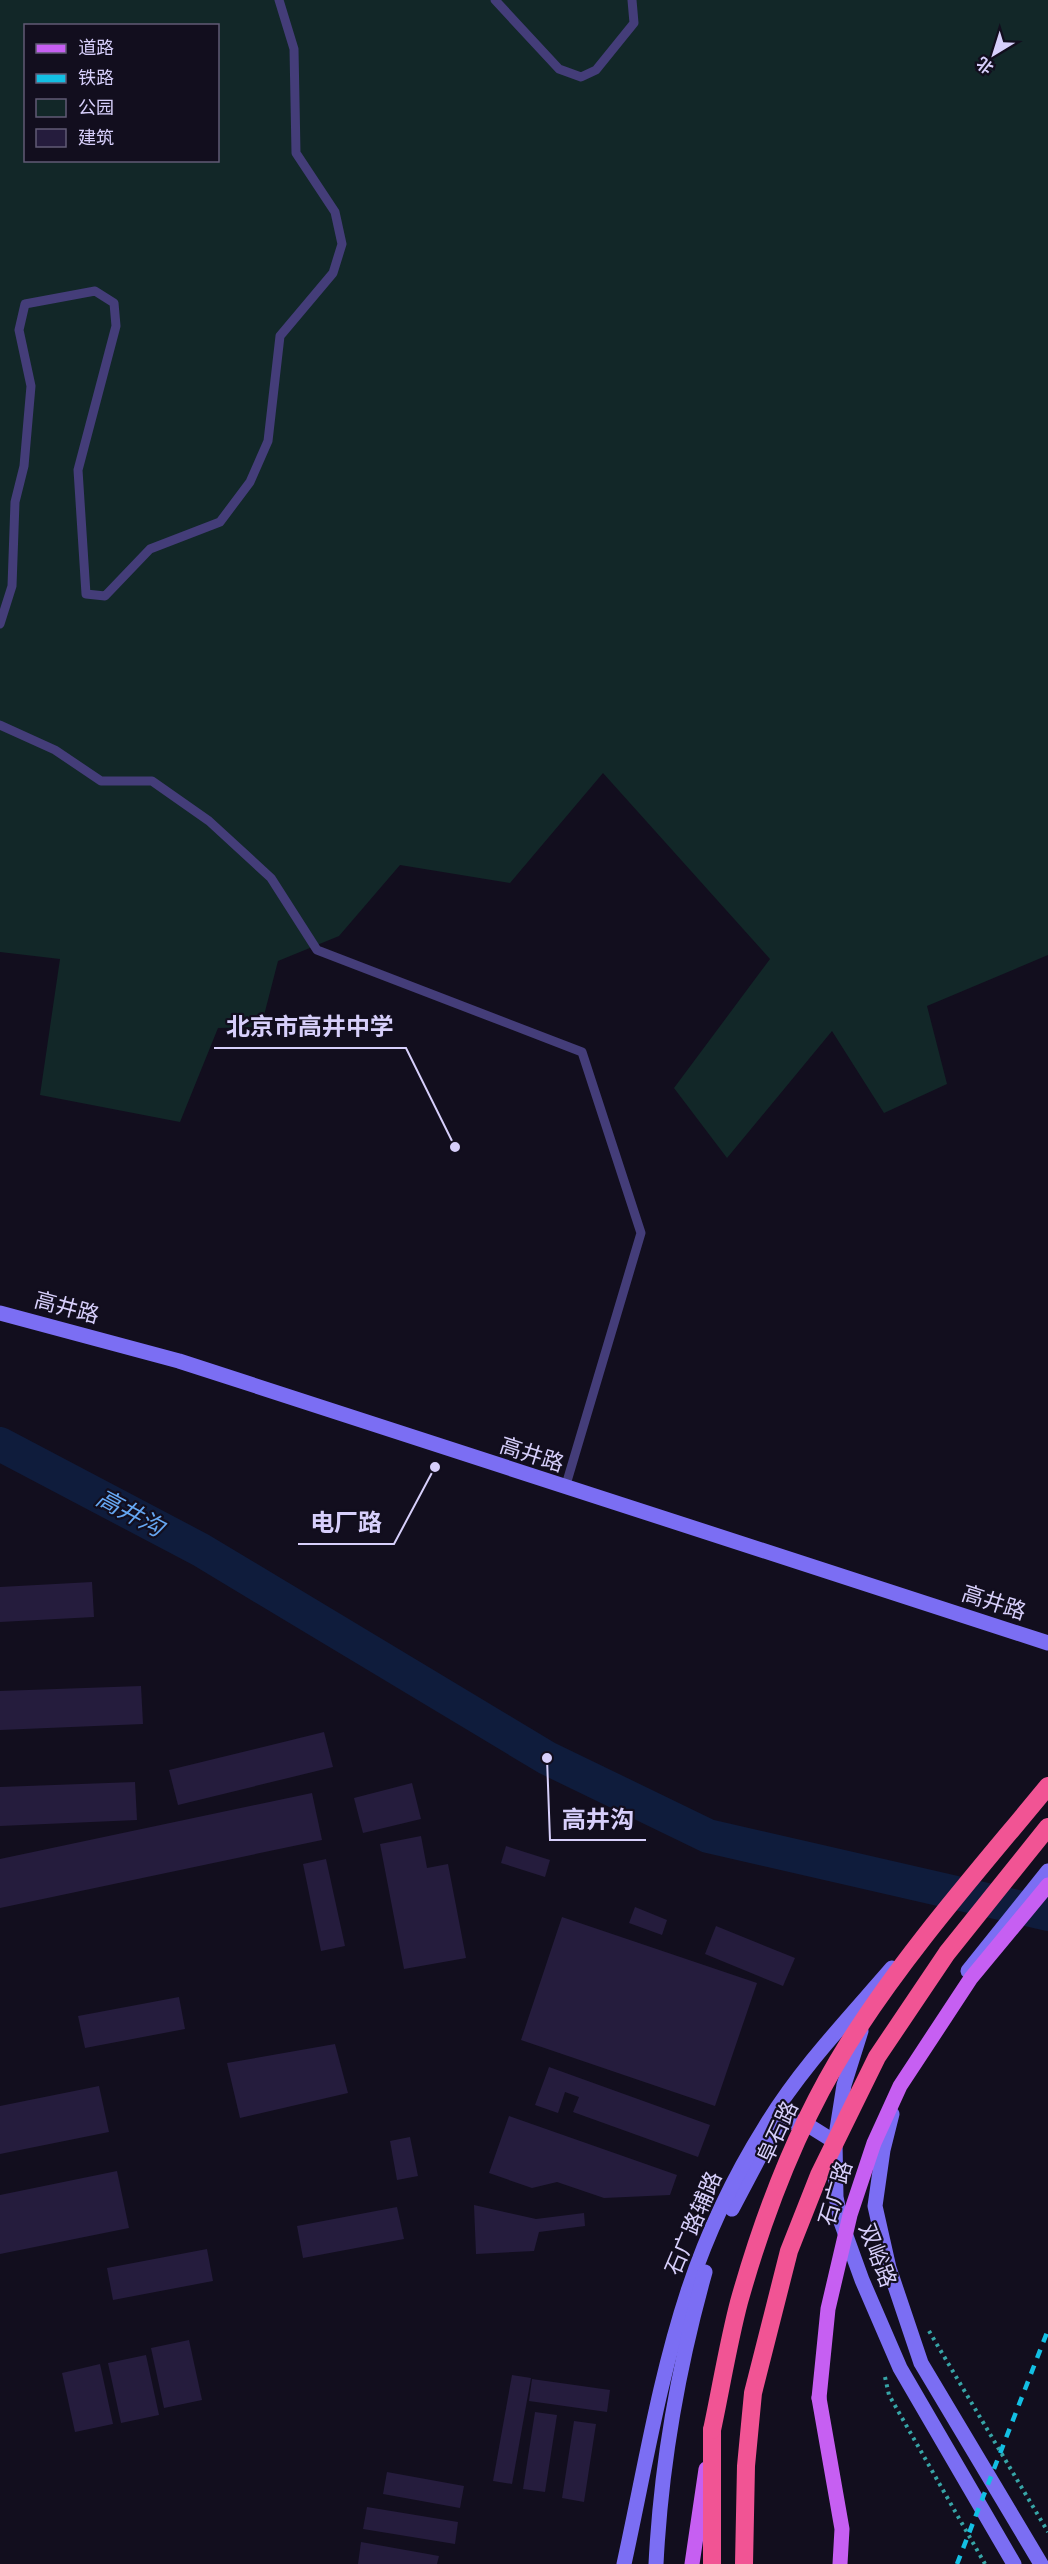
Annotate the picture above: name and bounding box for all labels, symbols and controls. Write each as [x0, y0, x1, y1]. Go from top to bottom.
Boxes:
legend [24, 24, 219, 162]
north arrow [964, 24, 1024, 84]
text: 道路 [78, 38, 114, 59]
text: 北 [974, 52, 998, 77]
text: 铁路 [78, 68, 114, 89]
text: 公园 [78, 98, 114, 119]
text: 建筑 [78, 128, 114, 149]
callout: 北京市高井中学 [214, 1006, 406, 1048]
text: 北京市高井中学 [226, 1013, 394, 1042]
street label: 高井路 [31, 1287, 102, 1330]
street label: 高井路 [496, 1432, 567, 1478]
water label: 高井沟 [91, 1484, 171, 1545]
callout: 电厂路 [298, 1502, 394, 1544]
text: 电厂路 [310, 1509, 382, 1538]
street label: 高井路 [958, 1580, 1029, 1626]
callout: 高井沟 [550, 1798, 646, 1840]
text: 高井沟 [562, 1806, 634, 1835]
street label: 阜石路 [752, 2097, 805, 2168]
street label: 石广路 [814, 2158, 859, 2229]
street label: 石广路辅路 [660, 2168, 728, 2279]
street label: 双峪路 [852, 2220, 901, 2291]

